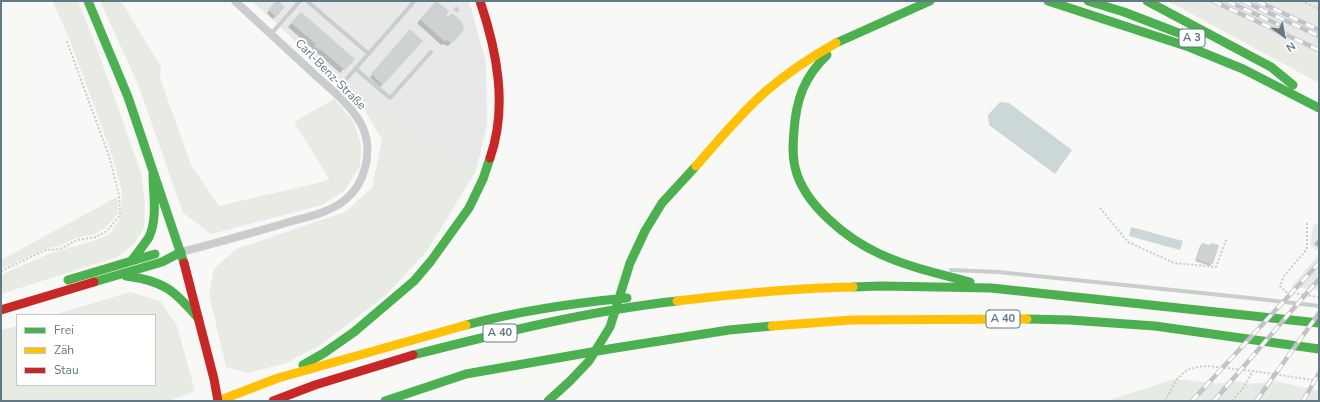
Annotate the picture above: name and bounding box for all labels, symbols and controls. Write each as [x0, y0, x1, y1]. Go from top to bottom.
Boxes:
north arrow [1264, 16, 1304, 56]
road number: A 3 [1179, 29, 1205, 47]
street label: Carl-Benz-Straße [292, 37, 368, 113]
text: N [1283, 38, 1298, 55]
road number: A 40 [986, 310, 1020, 328]
legend [16, 314, 156, 386]
text: Frei [54, 322, 74, 338]
road number: A 40 [483, 324, 517, 342]
text: Zäh [54, 342, 74, 358]
text: Stau [54, 362, 79, 378]

